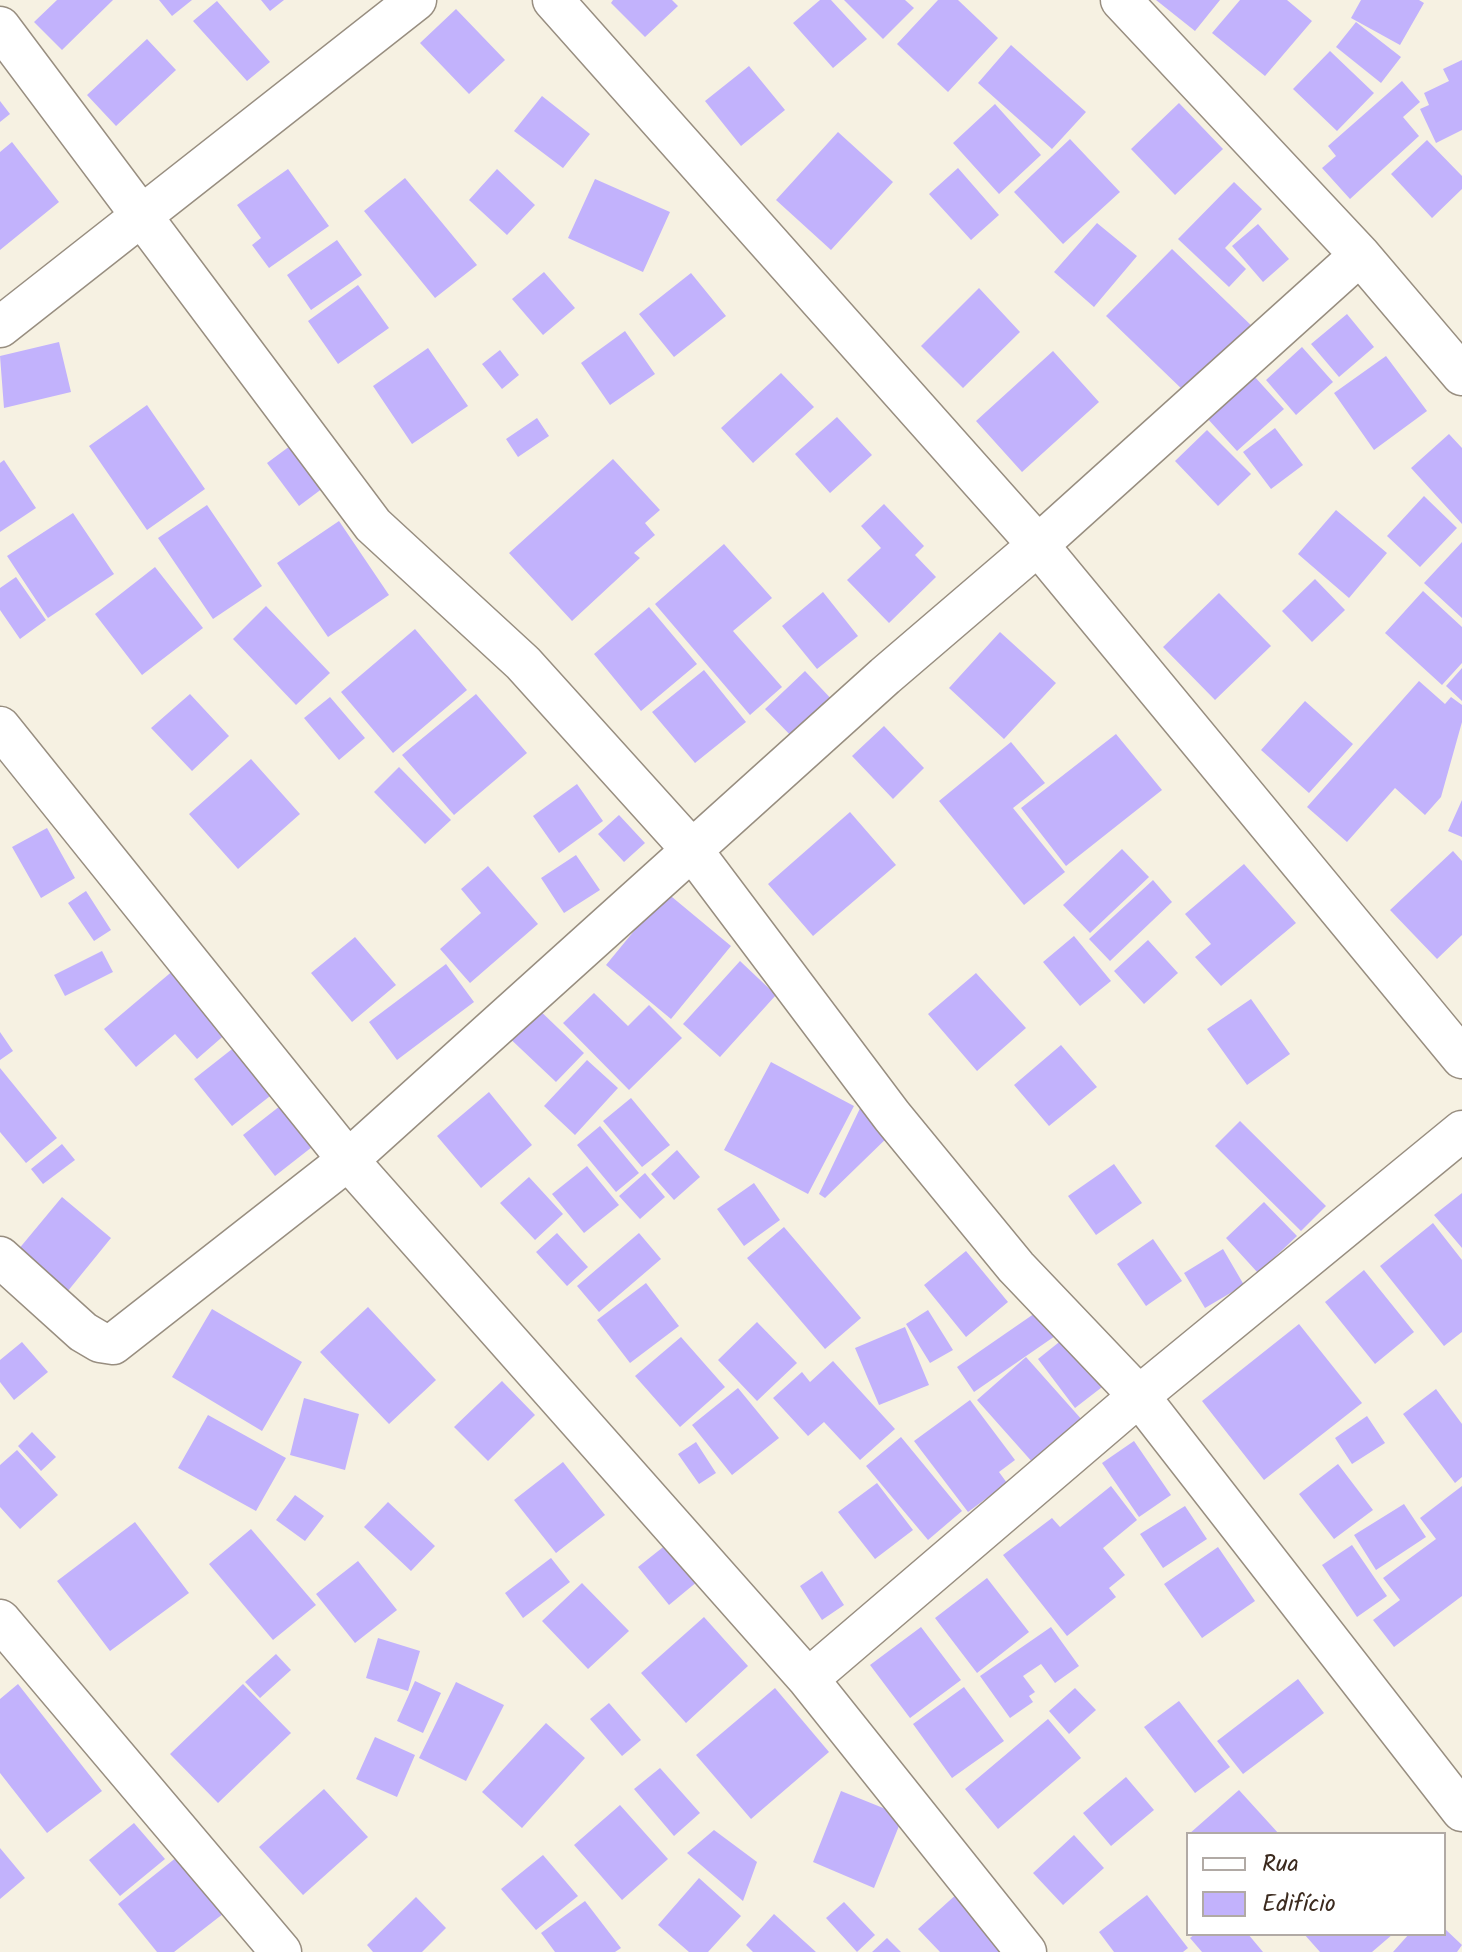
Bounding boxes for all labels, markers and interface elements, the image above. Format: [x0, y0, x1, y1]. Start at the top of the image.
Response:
legend [1186, 1832, 1446, 1936]
text: Rua [1262, 1845, 1299, 1884]
text: Edifício [1262, 1885, 1336, 1924]

